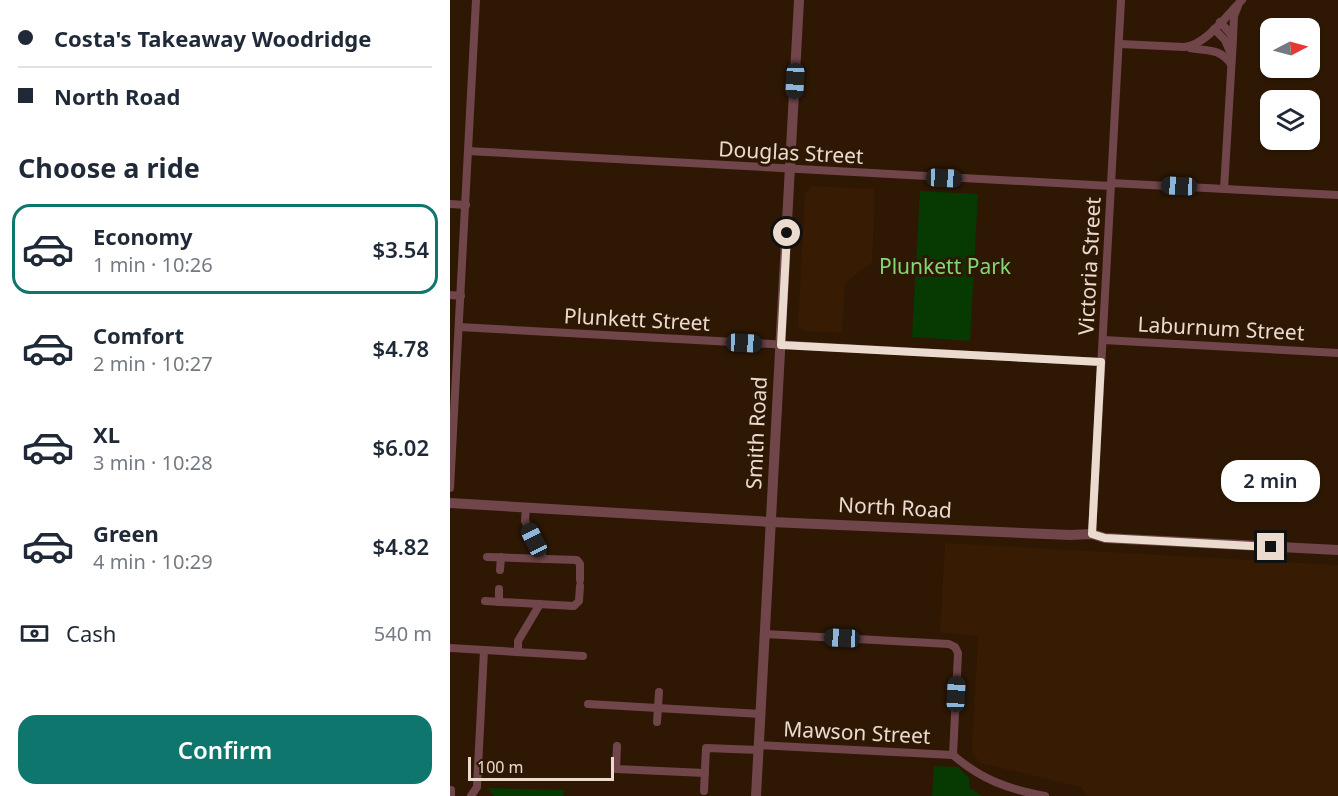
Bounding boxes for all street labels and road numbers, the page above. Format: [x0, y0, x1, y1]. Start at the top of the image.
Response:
street label: Douglas Street [718, 134, 865, 170]
street label: Victoria Street [1071, 196, 1107, 336]
street label: Plunkett Street [563, 301, 711, 337]
street label: Laburnum Street [1137, 310, 1306, 346]
street label: Smith Road [739, 376, 773, 490]
street label: North Road [837, 490, 953, 524]
street label: Mawson Street [783, 714, 932, 750]

